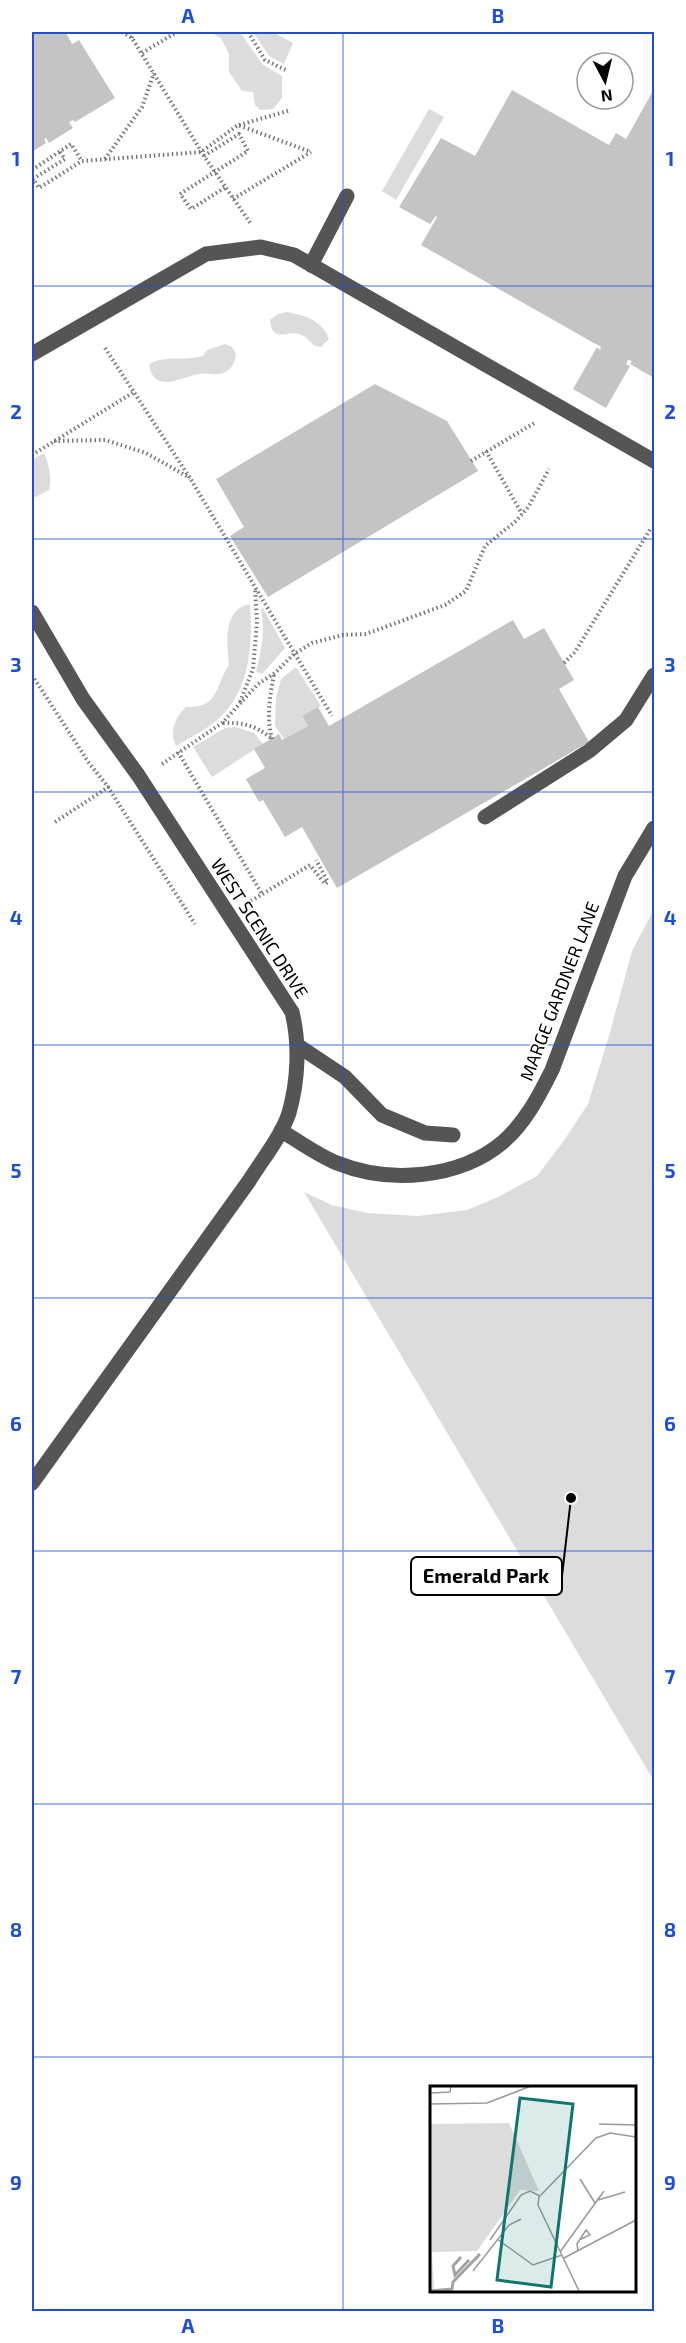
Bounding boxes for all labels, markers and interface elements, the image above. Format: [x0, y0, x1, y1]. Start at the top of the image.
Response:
text: A [181, 3, 195, 27]
text: B [492, 3, 504, 27]
north arrow [575, 51, 635, 111]
text: N [600, 86, 614, 107]
text: 1 [12, 146, 20, 170]
text: 1 [666, 146, 674, 170]
text: 2 [10, 399, 22, 423]
text: 2 [664, 399, 676, 423]
text: 3 [10, 652, 22, 676]
text: 3 [664, 652, 676, 676]
street label: WEST SCENIC DRIVE [207, 854, 313, 1002]
street label: MARGE GARDNER LANE [515, 898, 603, 1084]
text: 4 [10, 905, 23, 929]
text: 4 [664, 905, 677, 929]
text: 5 [10, 1158, 22, 1182]
text: 5 [664, 1158, 676, 1182]
text: 6 [10, 1411, 22, 1435]
text: 6 [664, 1411, 676, 1435]
callout: Emerald Park [411, 1557, 562, 1595]
text: Emerald Park [423, 1563, 550, 1587]
text: 7 [11, 1664, 22, 1688]
text: 7 [665, 1664, 676, 1688]
text: 8 [10, 1917, 22, 1941]
text: 8 [664, 1917, 676, 1941]
inset map [430, 2086, 635, 2292]
text: 9 [10, 2170, 22, 2194]
text: 9 [664, 2170, 676, 2194]
text: A [181, 2313, 195, 2337]
text: B [492, 2313, 504, 2337]

